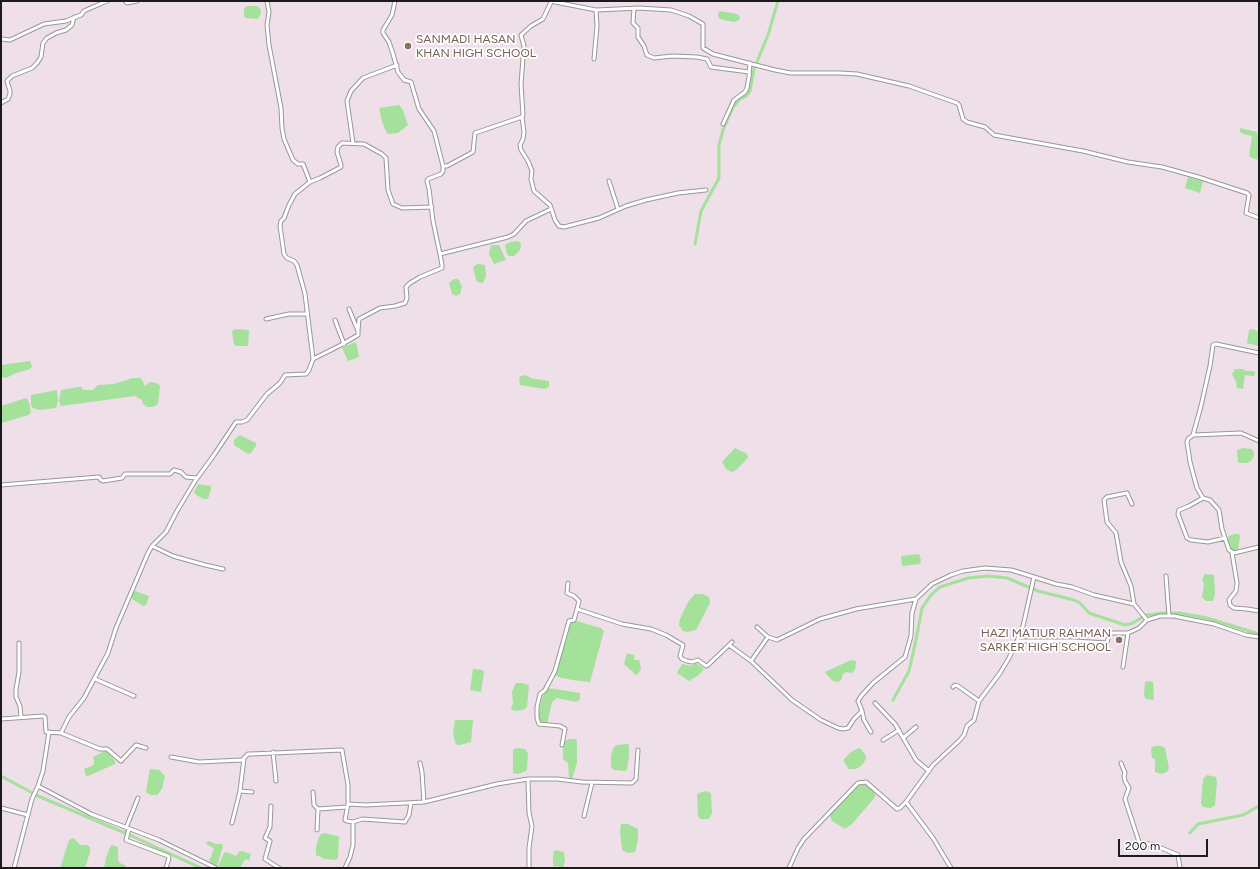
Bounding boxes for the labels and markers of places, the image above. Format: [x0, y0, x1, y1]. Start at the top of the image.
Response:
place label: SANMADI HASAN KHAN HIGH SCHOOL [416, 32, 536, 60]
marker: SANMADI HASAN KHAN HIGH SCHOOL [403, 41, 413, 51]
place label: HAZI MATIUR RAHMAN SARKER HIGH SCHOOL [980, 626, 1111, 654]
marker: HAZI MATIUR RAHMAN SARKER HIGH SCHOOL [1114, 635, 1124, 645]

